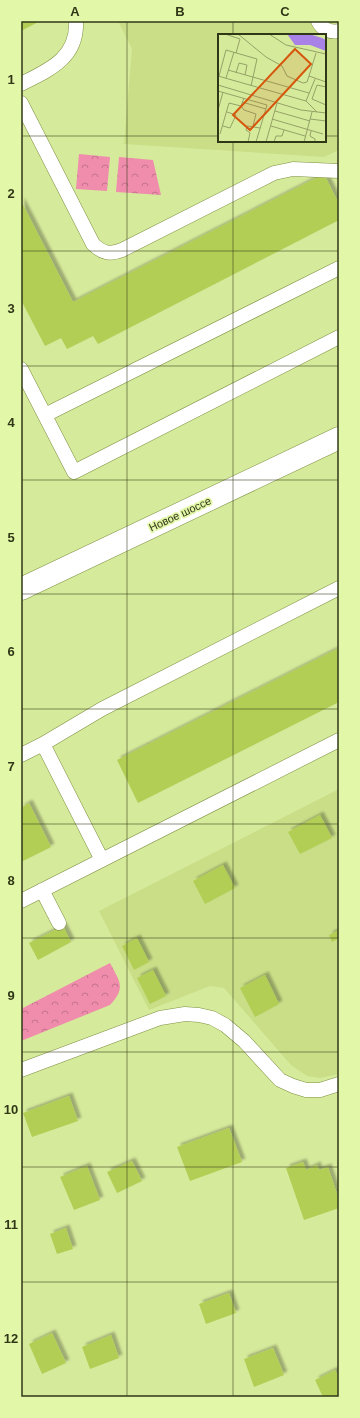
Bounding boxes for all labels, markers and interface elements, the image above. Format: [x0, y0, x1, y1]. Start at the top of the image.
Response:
text: A [70, 4, 80, 19]
text: B [175, 4, 185, 19]
text: C [280, 4, 290, 19]
inset map [218, 34, 326, 142]
text: 1 [7, 72, 15, 87]
text: 2 [7, 186, 15, 201]
text: 3 [7, 301, 15, 316]
text: 4 [7, 415, 15, 430]
street label: Новое шоссе [147, 494, 213, 534]
text: 5 [7, 530, 15, 545]
text: 6 [7, 644, 15, 659]
text: 7 [7, 759, 15, 774]
text: 8 [7, 873, 15, 888]
text: 9 [7, 988, 15, 1003]
text: 10 [4, 1102, 18, 1117]
text: 11 [4, 1217, 18, 1232]
text: 12 [4, 1331, 18, 1346]

